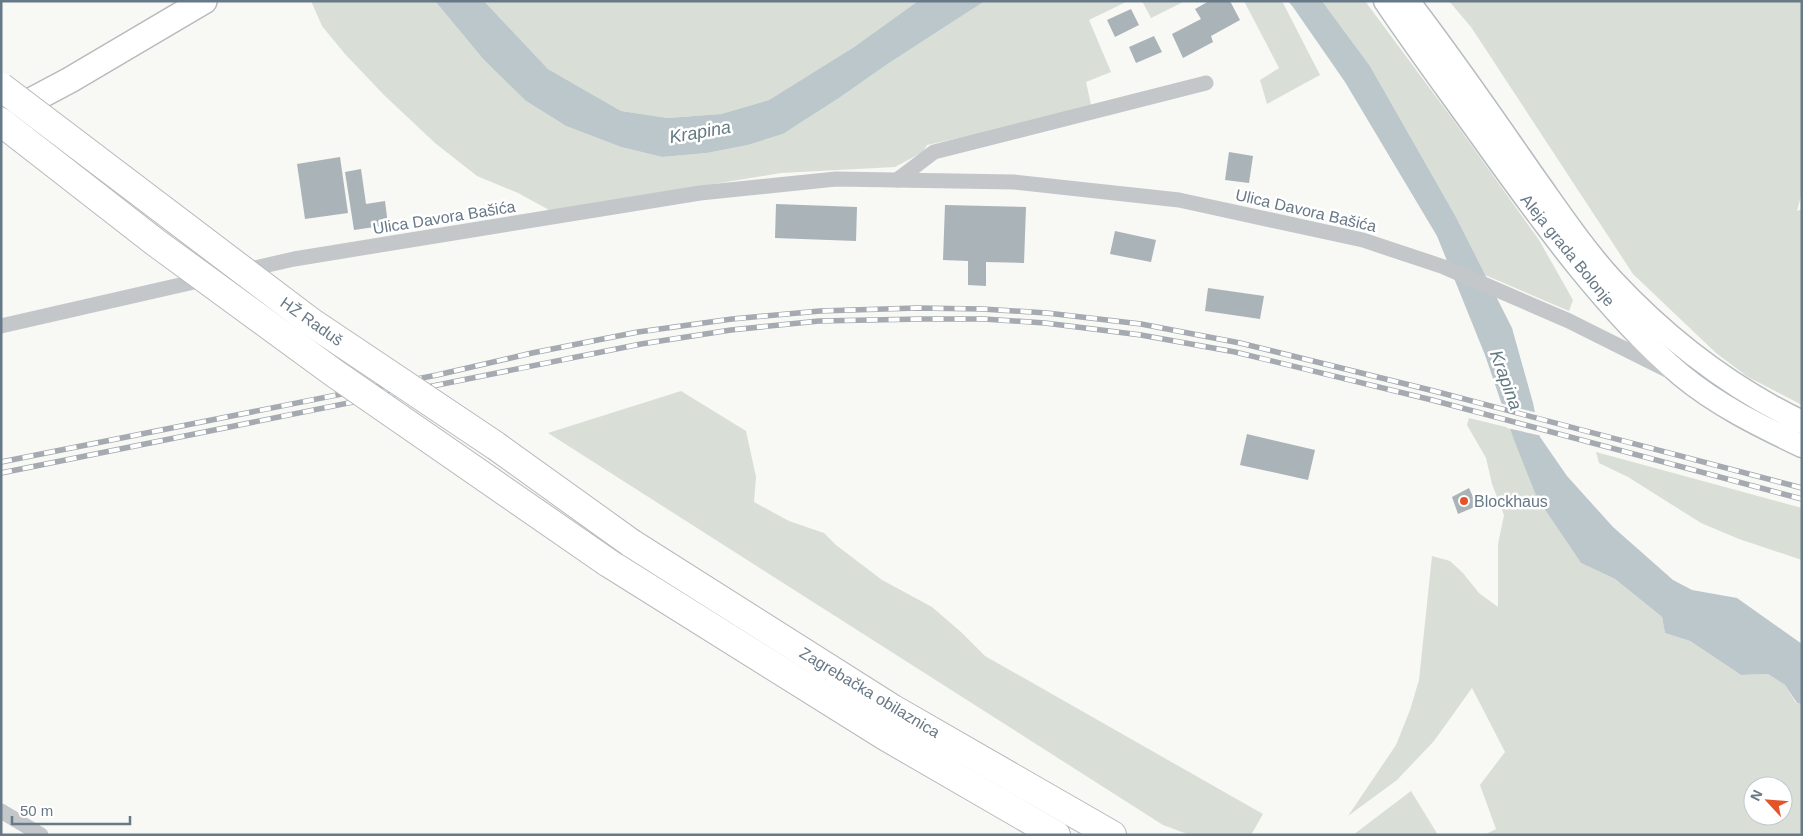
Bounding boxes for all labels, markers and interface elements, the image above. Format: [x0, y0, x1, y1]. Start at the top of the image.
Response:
water label: Krapina [668, 117, 732, 147]
street label: Ulica Davora Bašića [1234, 186, 1378, 235]
street label: Aleja grada Bolonje [1517, 191, 1618, 310]
street label: Ulica Davora Bašića [372, 198, 517, 237]
street label: HŽ Raduš [277, 293, 347, 349]
water label: Krapina [1486, 347, 1526, 413]
place label: Blockhaus [1474, 493, 1548, 510]
marker: Blockhaus [1458, 495, 1470, 507]
street label: Zagrebačka obilaznica [797, 644, 943, 741]
north arrow [1743, 776, 1793, 826]
text: N [1747, 787, 1766, 803]
scale bar [12, 794, 130, 826]
text: 50 m [20, 802, 53, 819]

